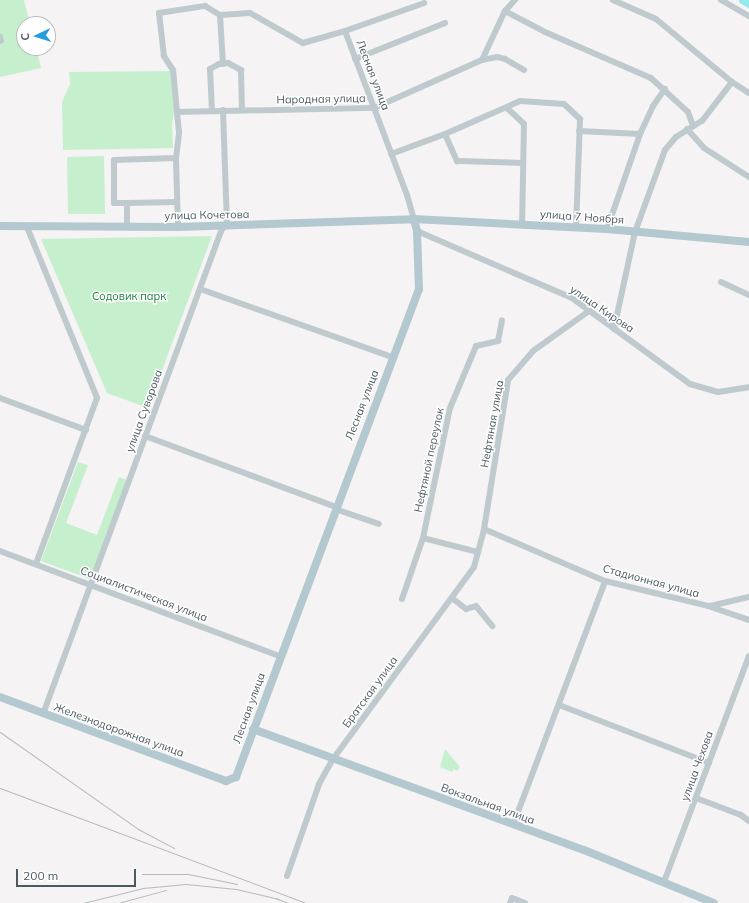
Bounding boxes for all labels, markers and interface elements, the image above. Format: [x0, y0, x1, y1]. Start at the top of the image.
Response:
north arrow [16, 16, 56, 56]
text: С [18, 33, 32, 41]
street label: Лесная улица [354, 38, 392, 112]
street label: Народная улица [276, 92, 366, 106]
street label: улица 7 Ноября [539, 207, 625, 227]
street label: улица Кочетова [164, 208, 250, 222]
street label: улица Кирова [567, 283, 637, 335]
park label: Содовик парк [92, 289, 166, 303]
street label: улица Суворова [123, 368, 165, 454]
street label: Лесная улица [343, 368, 381, 442]
street label: Нефтяная улица [478, 379, 506, 469]
street label: Нефтяной переулок [411, 406, 447, 514]
street label: Стадионная улица [601, 562, 701, 600]
street label: Социалистическая улица [78, 564, 210, 624]
street label: Братская улица [340, 654, 400, 730]
street label: Лесная улица [230, 671, 268, 745]
street label: Железнодорожная улица [52, 700, 186, 760]
street label: улица Чехова [678, 729, 716, 803]
street label: Вокзальная улица [439, 781, 537, 827]
scale bar [18, 861, 138, 887]
text: 200 m [23, 868, 58, 883]

